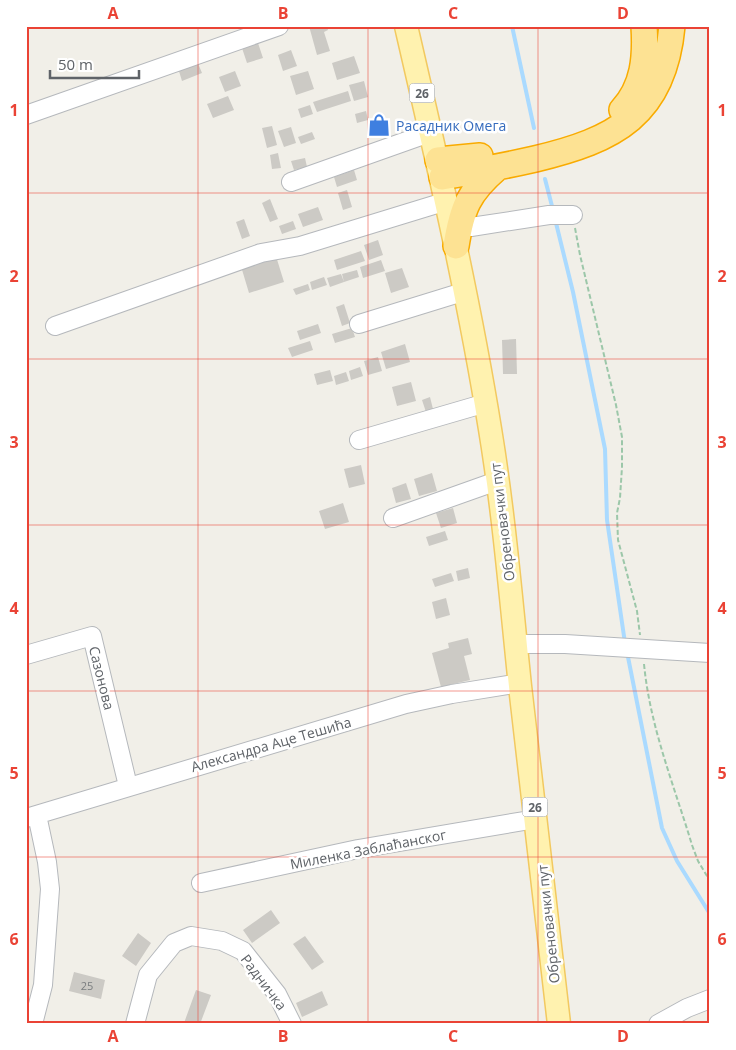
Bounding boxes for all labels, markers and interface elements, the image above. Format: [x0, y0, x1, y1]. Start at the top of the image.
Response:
text: A [107, 2, 119, 24]
text: B [278, 2, 288, 24]
text: C [448, 2, 458, 24]
text: D [617, 2, 629, 24]
scale bar [50, 48, 139, 80]
text: 50 m [58, 54, 93, 74]
road number: 26 [410, 84, 434, 102]
text: 1 [9, 99, 19, 121]
text: 1 [717, 99, 727, 121]
shop icon: Расадник Омега [366, 112, 392, 138]
place label: Расадник Омега [396, 116, 506, 135]
text: 2 [9, 265, 19, 287]
text: 2 [717, 265, 727, 287]
text: 3 [9, 431, 19, 453]
text: 3 [717, 431, 727, 453]
street label: Обреновачки пут [485, 461, 519, 582]
text: 4 [9, 597, 19, 619]
text: 4 [717, 597, 727, 619]
street label: Сазонова [85, 644, 119, 712]
street label: Александра Аце Тешића [189, 712, 353, 776]
text: 5 [9, 762, 19, 784]
text: 5 [717, 762, 727, 784]
road number: 26 [522, 798, 548, 816]
street label: Миленка Заблаћанског [288, 825, 448, 873]
street label: Обреновачки пут [532, 863, 564, 984]
text: 6 [9, 928, 19, 950]
text: 6 [717, 928, 727, 950]
street label: Радничка [237, 950, 291, 1014]
house number: 25 [81, 978, 93, 993]
text: A [107, 1025, 119, 1047]
text: B [278, 1025, 288, 1047]
text: C [448, 1025, 458, 1047]
text: D [617, 1025, 629, 1047]

